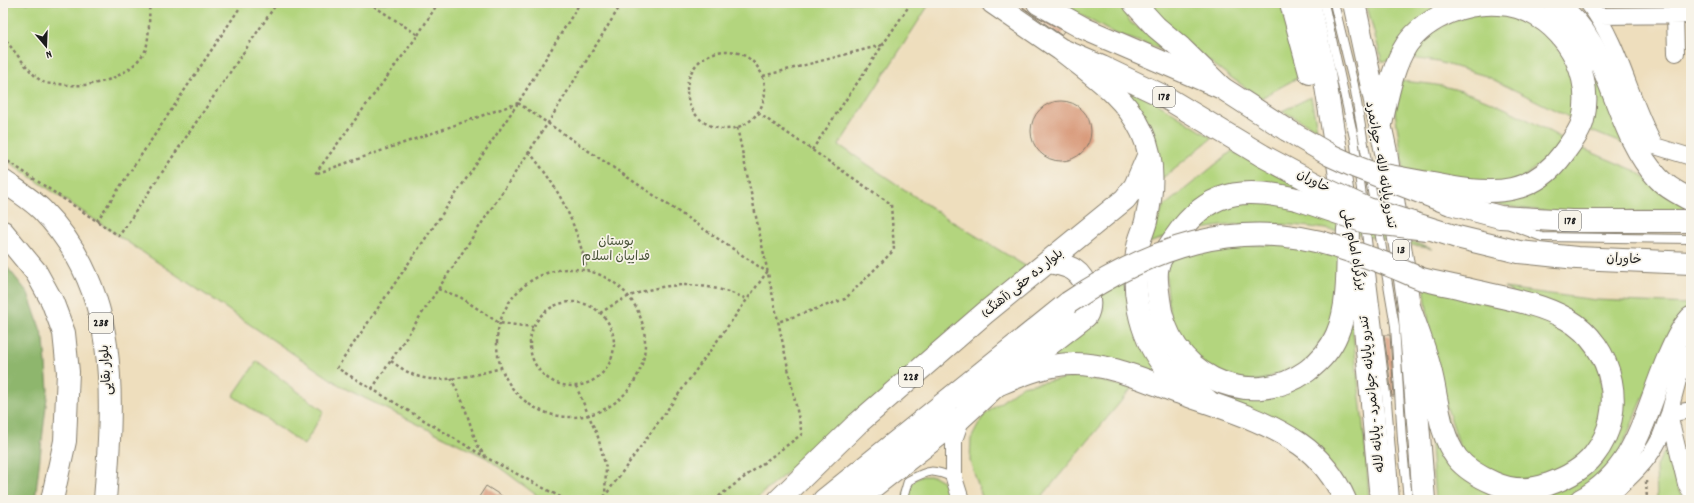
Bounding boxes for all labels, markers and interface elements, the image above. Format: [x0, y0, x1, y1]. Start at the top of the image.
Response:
north arrow [26, 26, 66, 66]
text: N [43, 45, 54, 62]
road number: 178 [1153, 87, 1175, 107]
street label: تندرو پایانه لاله - جوانمرد [1359, 100, 1401, 230]
street label: خاوران [1293, 165, 1333, 199]
street label: بزرگراه امام علی [1336, 207, 1370, 293]
road number: 178 [1559, 211, 1581, 231]
park label: بوستان فداییان اسلام [582, 233, 650, 267]
road number: 13 [1393, 240, 1409, 260]
street label: بلوار ده حقی (آهنگ) [978, 245, 1068, 323]
street label: خاوران [1606, 250, 1642, 270]
road number: 238 [89, 313, 113, 333]
street label: تندرو پایانه جوانمرد - پایانه لاله [1355, 315, 1391, 473]
street label: بلوار بقایی [96, 344, 118, 396]
road number: 228 [899, 367, 923, 387]

